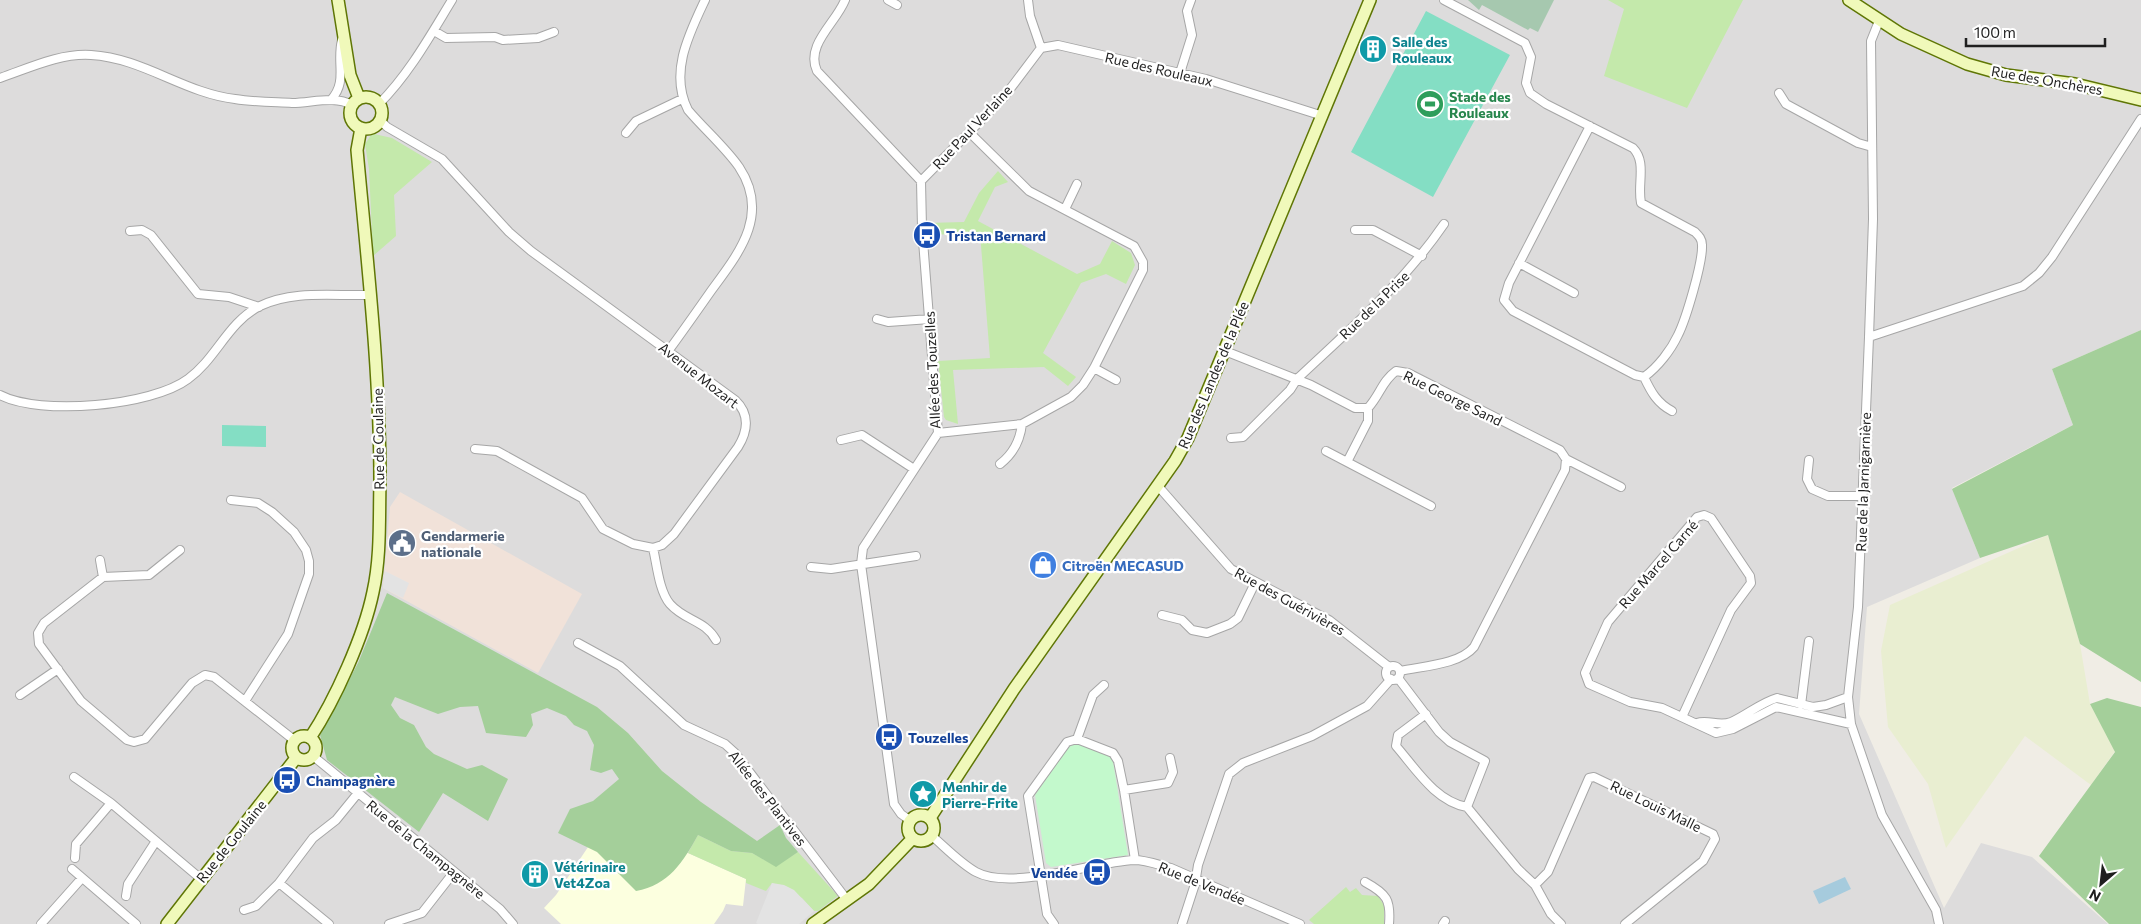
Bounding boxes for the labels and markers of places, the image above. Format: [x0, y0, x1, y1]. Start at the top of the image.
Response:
place label: Salle des Rouleaux [1392, 33, 1452, 66]
building icon: Salle des Rouleaux [1358, 34, 1388, 64]
place label: Stade des Rouleaux [1449, 88, 1511, 121]
sports icon: Stade des Rouleaux [1415, 89, 1445, 119]
bus stop icon: Tristan Bernard [912, 220, 942, 250]
place label: Tristan Bernard [946, 227, 1046, 244]
place label: Gendarmerie nationale [421, 527, 505, 560]
public building icon: Gendarmerie nationale [387, 528, 417, 558]
shop icon: Citroën MECASUD [1028, 550, 1058, 580]
place label: Citroën MECASUD [1062, 557, 1184, 574]
bus stop icon: Touzelles [874, 722, 904, 752]
place label: Touzelles [908, 729, 969, 746]
bus stop icon: Champagnère [272, 765, 302, 795]
place label: Champagnère [306, 772, 395, 789]
place label: Menhir de Pierre-Frite [942, 778, 1018, 811]
place icon: Menhir de Pierre-Frite [908, 779, 938, 809]
bus stop icon: Vendée [1082, 857, 1112, 887]
place label: Vétérinaire Vet4Zoa [554, 858, 626, 891]
building icon: Vétérinaire Vet4Zoa [520, 859, 550, 889]
place label: Vendée [1031, 864, 1078, 881]

